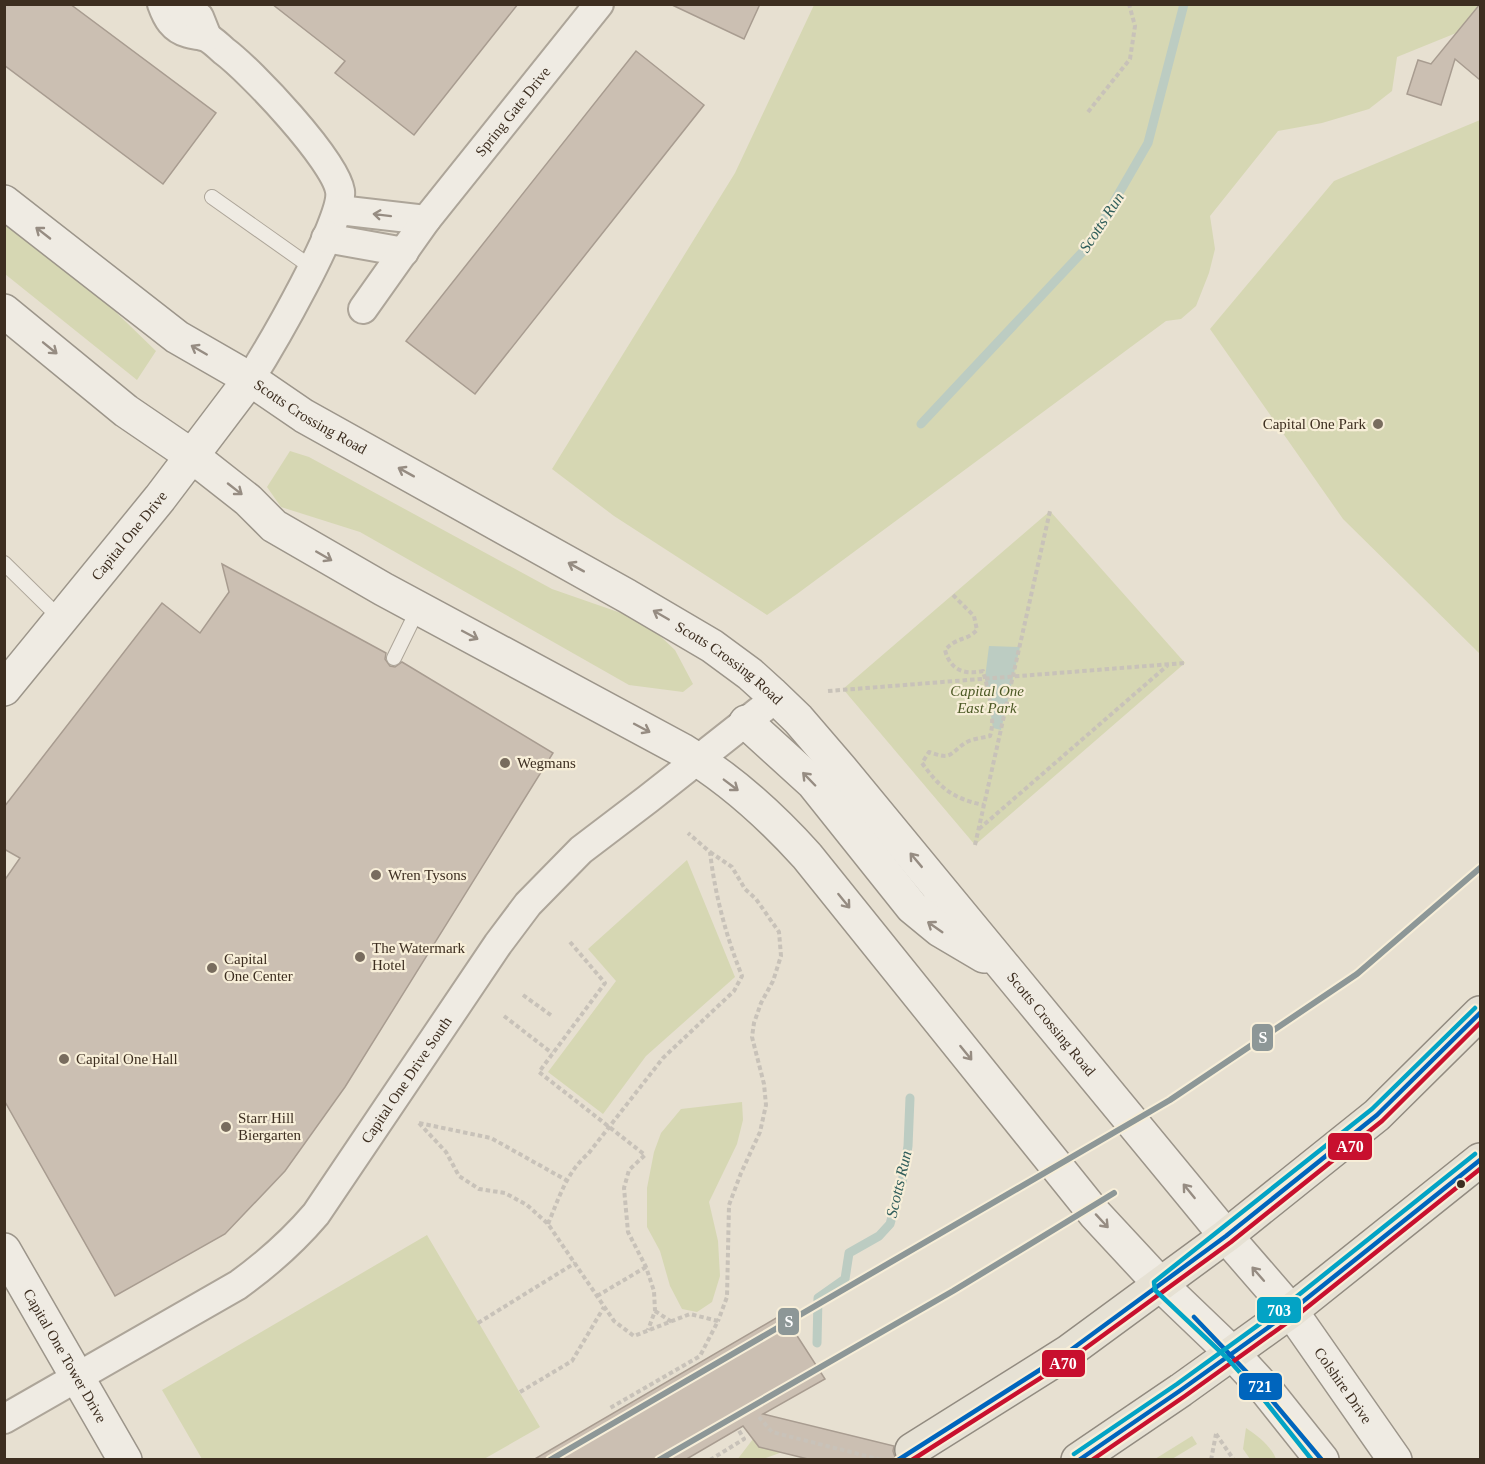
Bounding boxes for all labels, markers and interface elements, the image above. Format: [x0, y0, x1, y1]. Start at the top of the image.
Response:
street label: Spring Gate Drive [472, 63, 554, 159]
water label: Scotts Run [1076, 189, 1127, 255]
one-way arrow [373, 209, 393, 220]
one-way arrow [36, 226, 52, 239]
one-way arrow [42, 342, 58, 355]
one-way arrow [191, 344, 208, 356]
street label: Scotts Crossing Road [251, 376, 370, 458]
place label: Capital One Park [1263, 416, 1366, 432]
marker: Capital One Park [1371, 417, 1385, 431]
one-way arrow [397, 466, 415, 477]
one-way arrow [226, 483, 242, 496]
street label: Capital One Drive [88, 488, 170, 583]
one-way arrow [316, 550, 333, 562]
one-way arrow [568, 561, 585, 573]
one-way arrow [653, 609, 670, 621]
street label: Scotts Crossing Road [672, 618, 786, 708]
one-way arrow [461, 630, 479, 641]
park label: Capital One East Park [950, 683, 1024, 716]
one-way arrow [633, 722, 650, 734]
place label: Wegmans [517, 755, 576, 771]
marker: Wegmans [498, 756, 512, 770]
one-way arrow [802, 772, 816, 787]
one-way arrow [723, 779, 739, 791]
one-way arrow [909, 853, 922, 869]
place label: Wren Tysons [388, 867, 467, 883]
marker: Wren Tysons [369, 868, 383, 882]
one-way arrow [837, 893, 850, 909]
one-way arrow [928, 920, 944, 933]
place label: The Watermark Hotel [372, 940, 466, 973]
marker: The Watermark Hotel [353, 950, 367, 964]
place label: Capital One Center [224, 951, 293, 984]
marker: Capital One Center [205, 961, 219, 975]
street label: Scotts Crossing Road [1004, 969, 1099, 1079]
street label: Capital One Drive South [358, 1013, 455, 1146]
line badge: S [1251, 1023, 1274, 1052]
text: S [1259, 1029, 1268, 1046]
one-way arrow [959, 1045, 972, 1061]
place label: Capital One Hall [76, 1051, 178, 1067]
marker: Capital One Hall [57, 1052, 71, 1066]
place label: Starr Hill Biergarten [238, 1110, 302, 1143]
marker: Starr Hill Biergarten [219, 1120, 233, 1134]
line badge: A70 [1327, 1132, 1373, 1161]
text: A70 [1336, 1138, 1364, 1155]
water label: Scotts Run [883, 1149, 914, 1219]
unlabelled marker [1455, 1178, 1467, 1190]
one-way arrow [1183, 1183, 1196, 1199]
one-way arrow [1094, 1213, 1108, 1228]
one-way arrow [1252, 1266, 1265, 1282]
street label: Capital One Tower Drive [20, 1286, 110, 1426]
line badge: 703 [1256, 1296, 1302, 1324]
text: 703 [1267, 1302, 1291, 1319]
line badge: S [777, 1307, 800, 1336]
text: S [785, 1313, 794, 1330]
street label: Colshire Drive [1311, 1345, 1375, 1427]
line badge: A70 [1041, 1349, 1086, 1378]
text: A70 [1049, 1355, 1077, 1372]
line badge: 721 [1238, 1372, 1283, 1401]
text: 721 [1248, 1378, 1272, 1395]

